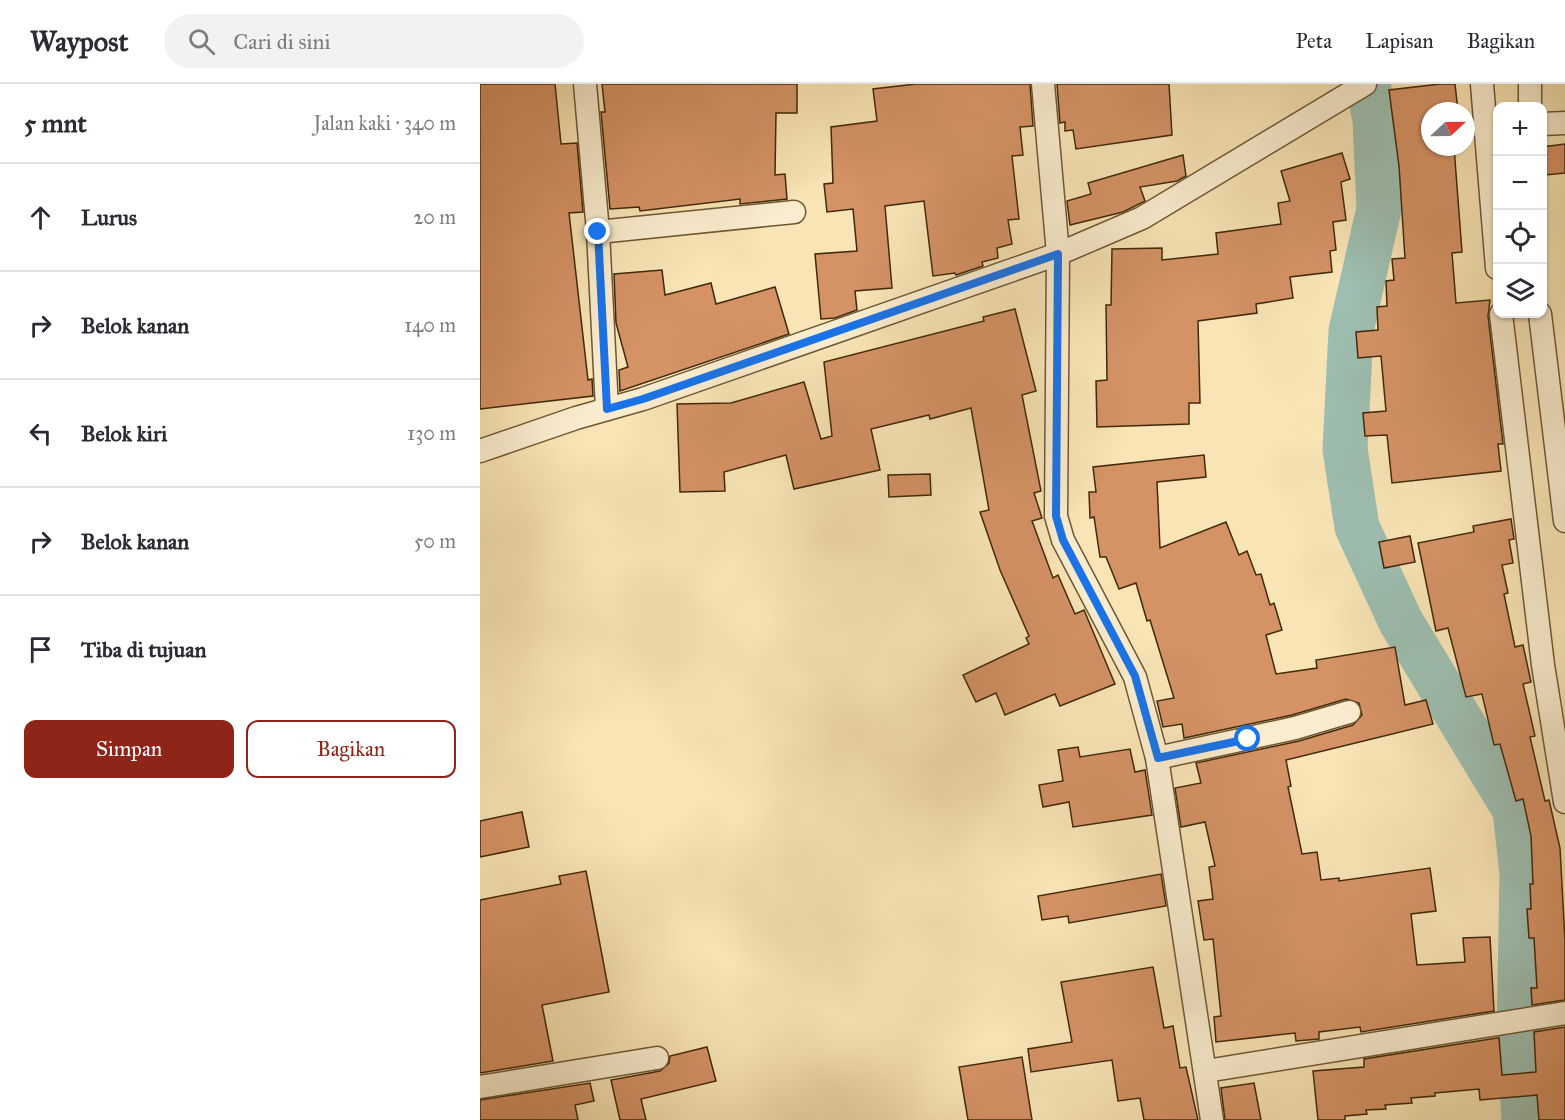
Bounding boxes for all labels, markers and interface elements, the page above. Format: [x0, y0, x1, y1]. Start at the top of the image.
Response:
search box [164, 14, 584, 68]
text: Waypost [30, 24, 128, 59]
icon: search [185, 25, 218, 58]
text: Cari di sini [233, 28, 331, 55]
text: Peta [1296, 28, 1332, 54]
text: Lapisan [1365, 28, 1434, 54]
text: Bagikan [1467, 28, 1535, 54]
north arrow [1421, 102, 1475, 156]
map controls [1493, 102, 1547, 318]
button: + [1493, 102, 1547, 156]
text: 5 mnt [24, 107, 87, 139]
text: Jalan kaki · 340 m [314, 111, 456, 135]
button: − [1493, 156, 1547, 210]
icon: ahead [24, 201, 57, 234]
text: Lurus [81, 204, 137, 231]
text: 20 m [413, 205, 456, 229]
button: locate [1493, 210, 1547, 264]
route end [584, 218, 610, 244]
button: layers [1493, 264, 1547, 318]
icon: right [24, 309, 57, 342]
text: Belok kanan [81, 312, 189, 339]
text: 140 m [404, 313, 456, 337]
icon: left [24, 417, 57, 450]
text: Belok kiri [81, 420, 167, 447]
text: 130 m [407, 421, 456, 445]
icon: right [24, 525, 57, 558]
text: Belok kanan [81, 528, 189, 555]
text: 50 m [414, 529, 456, 553]
icon: arrive [24, 633, 57, 666]
text: Tiba di tujuan [81, 636, 206, 663]
button: Simpan [24, 720, 234, 778]
button: Bagikan [246, 720, 456, 778]
route start [1234, 725, 1260, 751]

